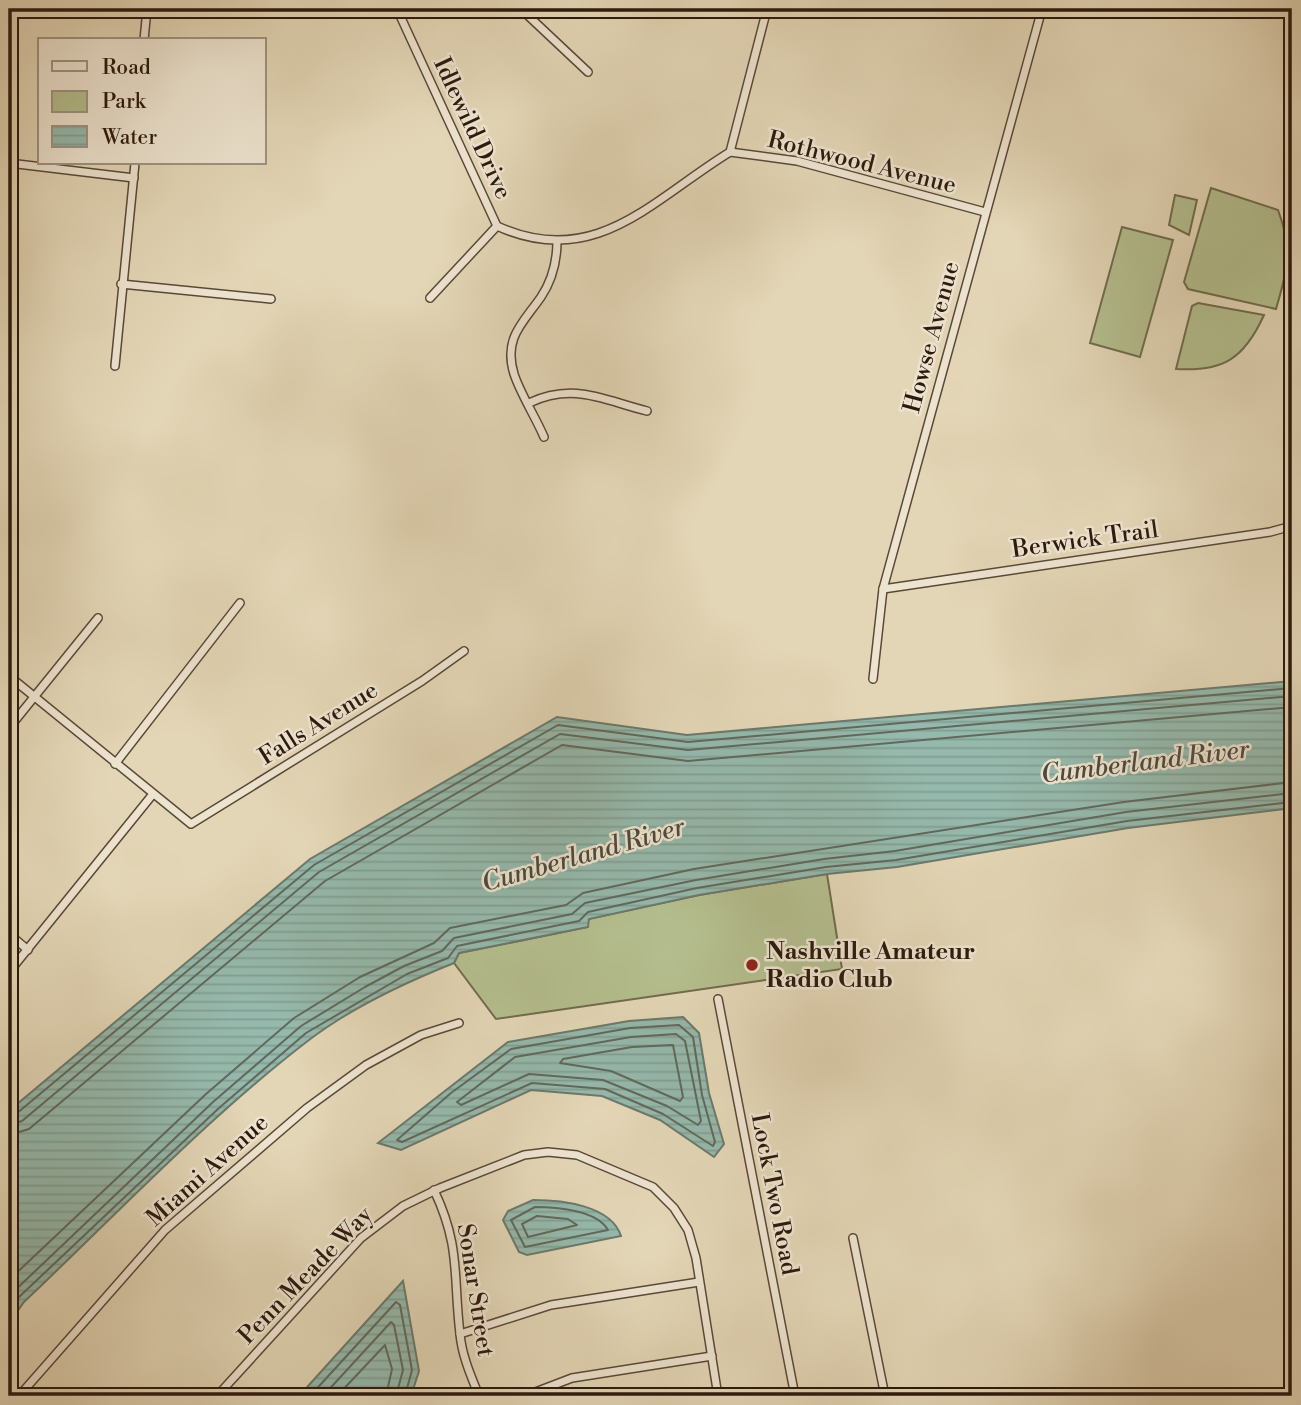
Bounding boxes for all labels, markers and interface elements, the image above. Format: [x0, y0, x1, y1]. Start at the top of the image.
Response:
legend [38, 38, 266, 164]
street label: Idlewild Drive [426, 53, 518, 204]
text: Road [102, 55, 151, 81]
text: Park [102, 89, 147, 115]
text: Water [101, 125, 157, 151]
street label: Rothwood Avenue [764, 125, 959, 201]
street label: Howse Avenue [897, 258, 967, 416]
street label: Berwick Trail [1009, 515, 1160, 565]
street label: Falls Avenue [253, 675, 384, 772]
water label: Cumberland River [1039, 733, 1252, 791]
water label: Cumberland River [478, 810, 689, 899]
place label: Nashville Amateur Radio Club [766, 937, 975, 995]
marker: Nashville Amateur Radio Club [744, 957, 760, 973]
street label: Miami Avenue [140, 1108, 275, 1234]
street label: Lock Two Road [744, 1111, 804, 1278]
street label: Penn Meade Way [232, 1200, 379, 1351]
street label: Sonar Street [450, 1222, 500, 1359]

